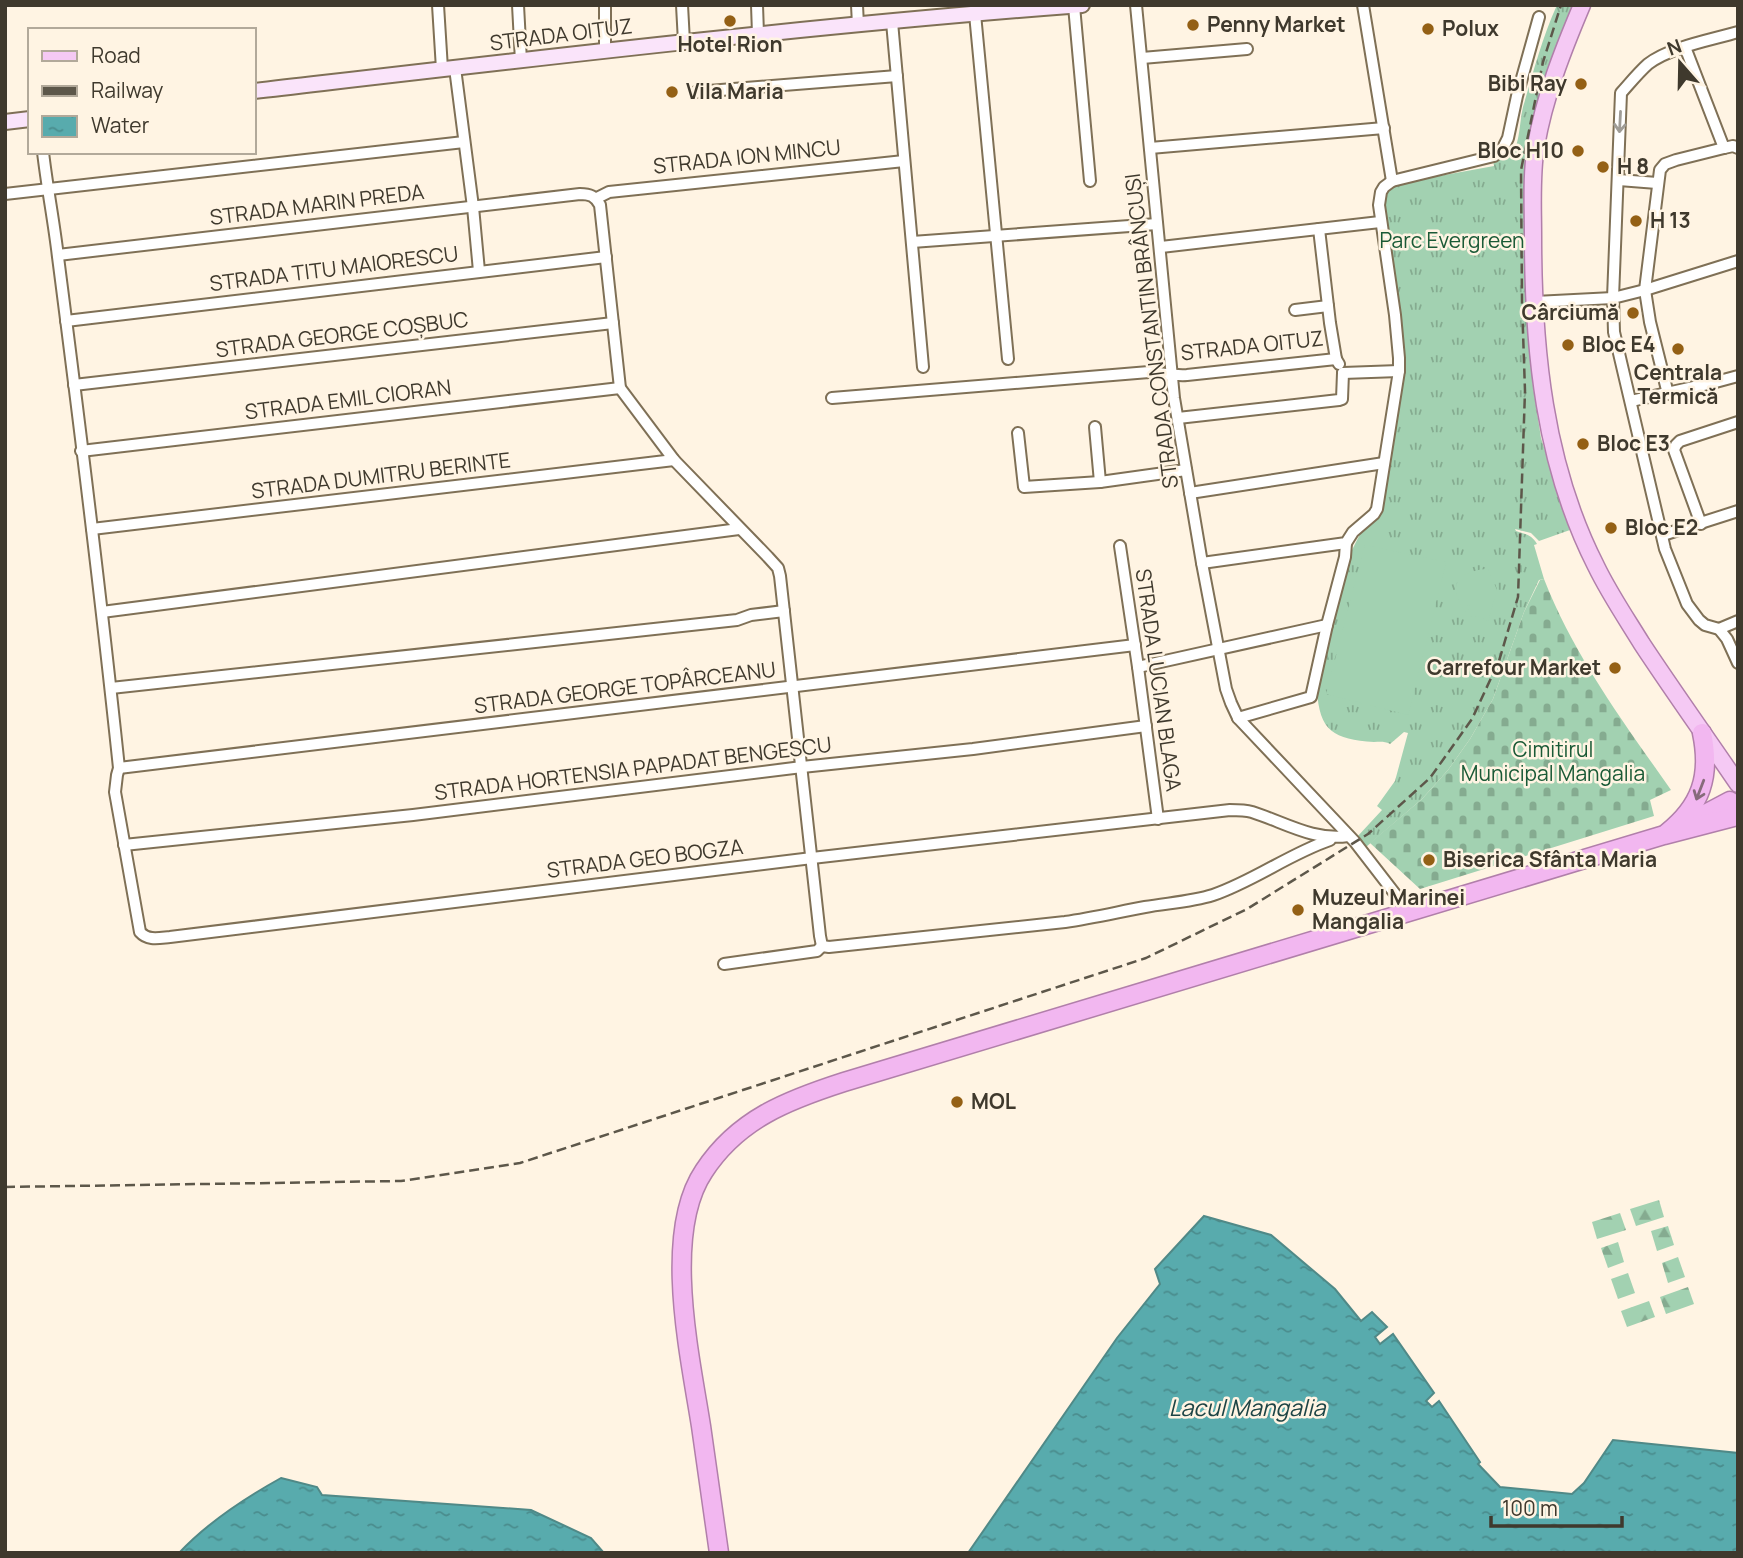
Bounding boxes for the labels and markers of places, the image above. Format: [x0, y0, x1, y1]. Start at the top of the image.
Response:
place label: Penny Market [1207, 10, 1346, 38]
marker: Hotel Rion [722, 13, 738, 29]
place label: Polux [1442, 14, 1499, 42]
marker: Penny Market [1185, 17, 1201, 33]
marker: Polux [1420, 21, 1436, 37]
place label: Hotel Rion [677, 30, 783, 58]
place label: Bibi Ray [1488, 69, 1567, 97]
marker: Bibi Ray [1573, 76, 1589, 92]
place label: Vila Maria [686, 77, 784, 105]
marker: Vila Maria [664, 84, 680, 100]
place label: Bloc H10 [1477, 136, 1564, 164]
marker: Bloc H10 [1570, 143, 1586, 159]
place label: H 8 [1617, 152, 1649, 180]
marker: H 8 [1595, 159, 1611, 175]
place label: H 13 [1650, 206, 1691, 234]
marker: H 13 [1628, 213, 1644, 229]
place label: Cârciumă [1521, 298, 1619, 326]
marker: Cârciumă [1625, 305, 1641, 321]
place label: Bloc E4 [1582, 330, 1655, 358]
marker: Bloc E4 [1560, 337, 1576, 353]
marker: Centrala Termică [1670, 341, 1686, 357]
place label: Centrala Termică [1634, 358, 1722, 410]
place label: Bloc E3 [1597, 429, 1670, 457]
marker: Bloc E3 [1575, 436, 1591, 452]
place label: Bloc E2 [1625, 513, 1698, 541]
marker: Bloc E2 [1603, 520, 1619, 536]
place label: Carrefour Market [1427, 653, 1601, 681]
marker: Carrefour Market [1607, 660, 1623, 676]
place label: Biserica Sfânta Maria [1443, 845, 1657, 873]
marker: Biserica Sfânta Maria [1421, 852, 1437, 868]
place label: Muzeul Marinei Mangalia [1312, 883, 1465, 935]
marker: Muzeul Marinei Mangalia [1290, 902, 1306, 918]
place label: MOL [971, 1087, 1016, 1115]
marker: MOL [949, 1094, 965, 1110]

